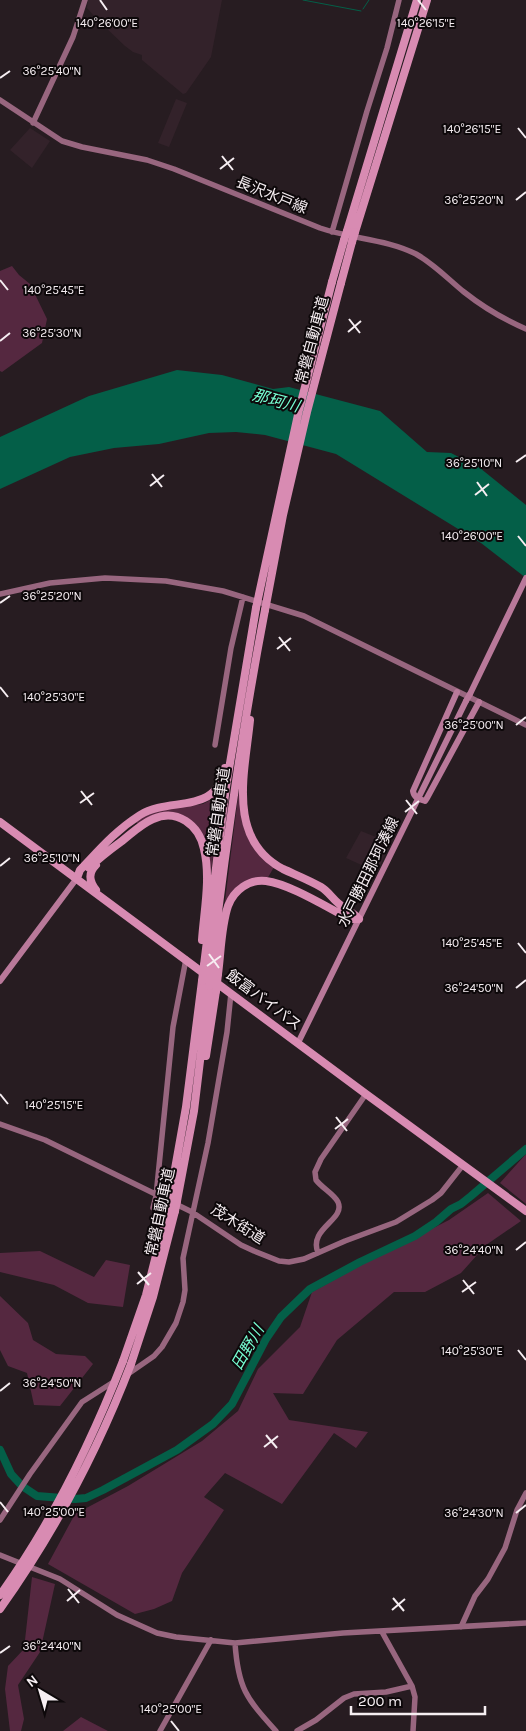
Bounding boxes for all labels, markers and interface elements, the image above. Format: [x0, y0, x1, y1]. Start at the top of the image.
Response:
text: 140°26'00"E [76, 16, 138, 30]
text: 140°26'15"E [397, 16, 455, 30]
text: 36°25'40"N [22, 64, 82, 78]
text: 140°26'15"E [443, 122, 501, 136]
street label: 長沢水戸線 [234, 173, 310, 217]
text: 36°25'20"N [444, 193, 504, 207]
text: 140°25'45"E [23, 283, 85, 297]
street label: 常磐自動車道 [292, 294, 332, 386]
text: 36°25'30"N [22, 326, 82, 340]
water label: 那珂川 [250, 385, 303, 416]
text: 36°25'10"N [446, 456, 502, 470]
text: 140°26'00"E [441, 529, 503, 543]
text: 36°25'20"N [22, 589, 82, 603]
text: 140°25'30"E [23, 690, 85, 704]
text: 36°25'00"N [444, 718, 504, 732]
street label: 常磐自動車道 [203, 766, 233, 858]
street label: 水戸勝田那珂湊線 [334, 814, 402, 930]
text: 36°25'10"N [24, 851, 80, 865]
text: 140°25'45"E [441, 936, 503, 950]
street label: 飯富バイパス [223, 966, 305, 1034]
text: 36°24'50"N [444, 981, 504, 995]
text: 140°25'15"E [25, 1098, 83, 1112]
street label: 常磐自動車道 [142, 1166, 178, 1258]
street label: 茂木街道 [208, 1200, 268, 1248]
text: 36°24'40"N [444, 1243, 504, 1257]
water label: 田野川 [227, 1320, 269, 1373]
text: 140°25'30"E [441, 1344, 503, 1358]
text: 36°24'50"N [22, 1376, 82, 1390]
text: 140°25'00"E [23, 1505, 85, 1519]
text: 36°24'30"N [444, 1506, 504, 1520]
text: 36°24'40"N [22, 1639, 82, 1653]
north arrow [15, 1666, 65, 1716]
text: N [23, 1671, 41, 1691]
scale bar [351, 1684, 485, 1716]
text: 200 m [358, 1692, 402, 1710]
text: 140°25'00"E [140, 1702, 202, 1716]

